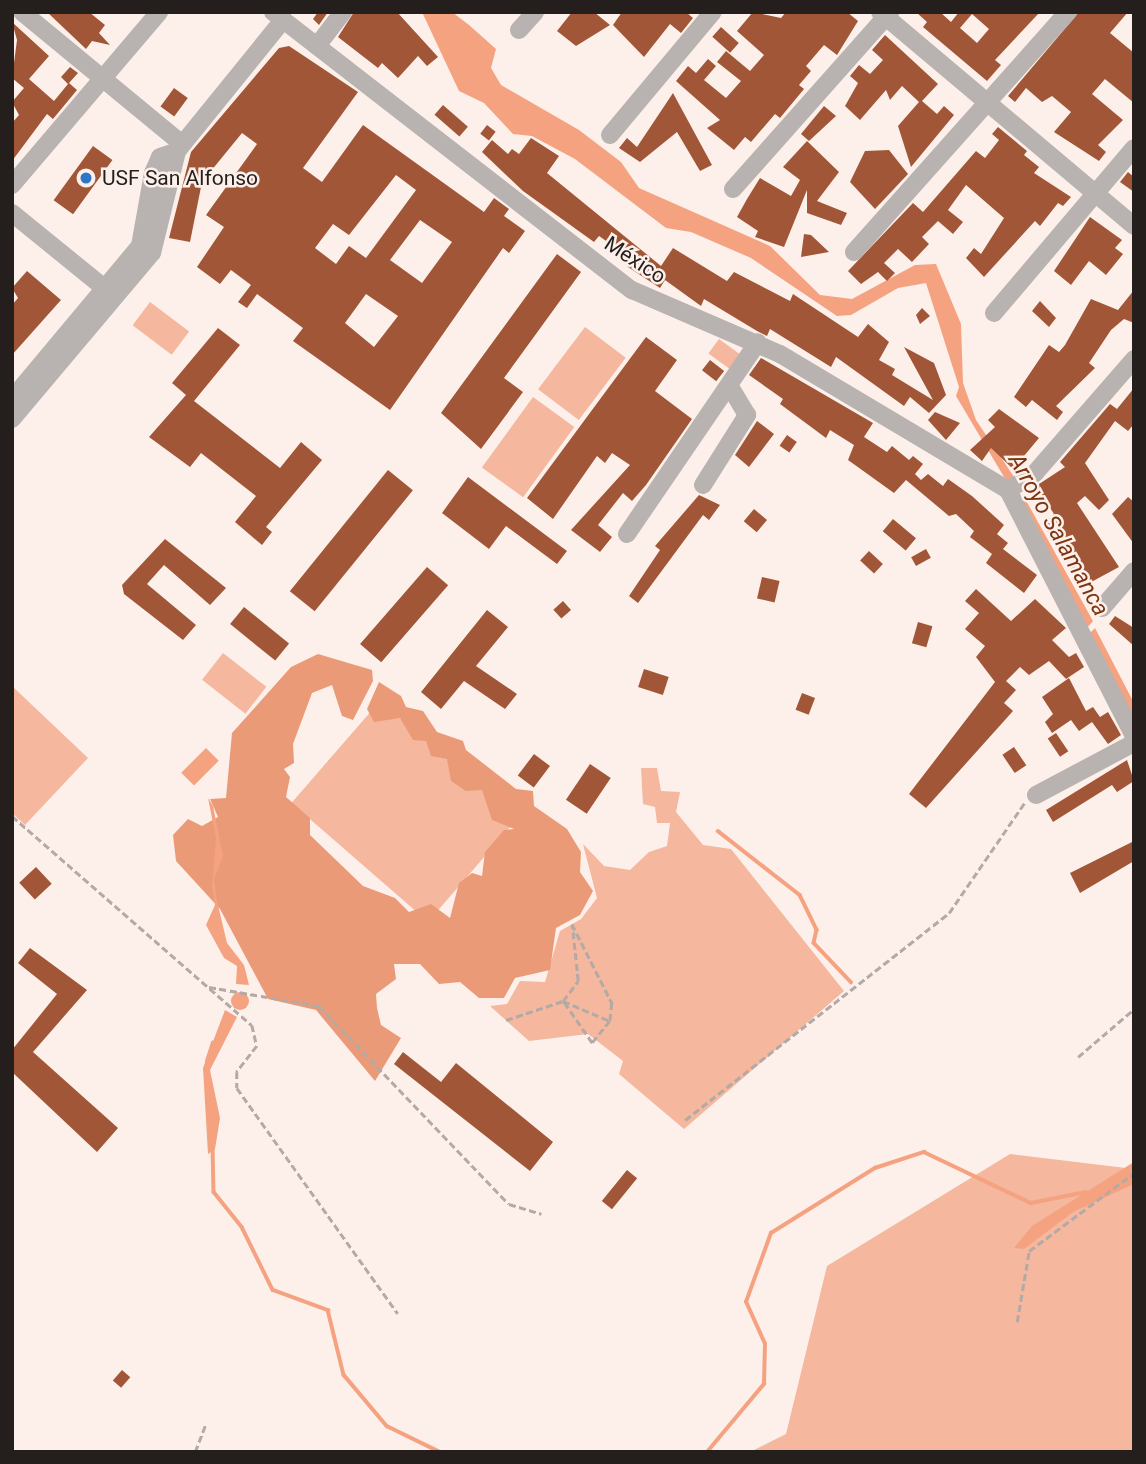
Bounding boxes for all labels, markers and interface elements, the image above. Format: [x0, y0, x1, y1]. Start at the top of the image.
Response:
place label: USF San Alfonso [102, 165, 258, 191]
marker: USF San Alfonso [76, 168, 96, 188]
street label: México [600, 231, 670, 289]
water label: Arroyo Salamanca [1002, 449, 1114, 621]

